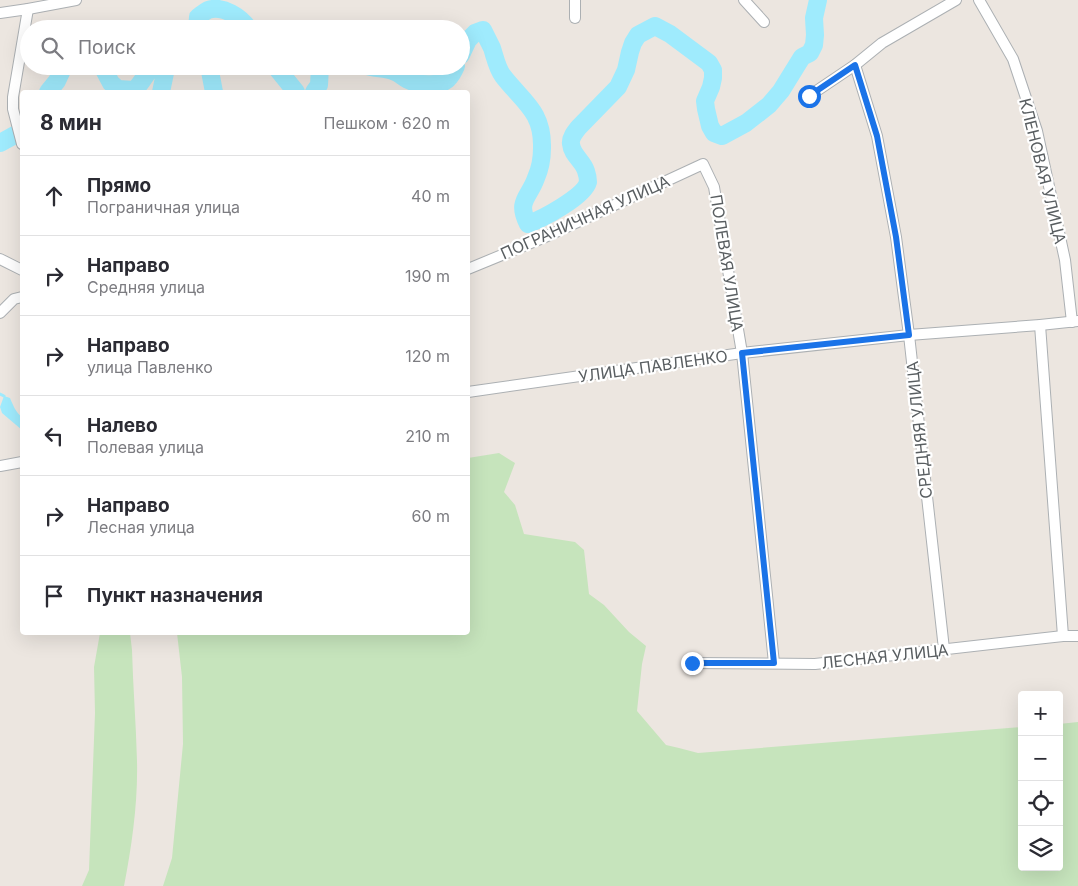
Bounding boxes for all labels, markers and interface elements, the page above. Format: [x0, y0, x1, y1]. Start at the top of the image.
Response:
search box [20, 20, 470, 75]
icon: search [38, 34, 66, 62]
text: Поиск [78, 36, 136, 59]
route start [798, 85, 821, 108]
street label: КЛЕНОВАЯ УЛИЦА [1015, 96, 1071, 246]
text: 8 мин [40, 110, 102, 135]
text: Пешком · 620 m [324, 113, 450, 133]
street label: ПОГРАНИЧНАЯ УЛИЦА [497, 171, 673, 263]
text: Прямо [87, 174, 151, 197]
icon: ahead [40, 182, 68, 210]
text: 40 m [411, 186, 450, 206]
street label: ПОЛЕВАЯ УЛИЦА [706, 193, 748, 333]
text: Пограничная улица [87, 197, 240, 217]
text: Направо [87, 254, 170, 277]
icon: right [40, 262, 68, 290]
text: 190 m [405, 266, 450, 286]
text: Средняя улица [87, 277, 205, 297]
text: Направо [87, 334, 170, 357]
icon: right [40, 342, 68, 370]
text: 120 m [405, 346, 450, 366]
street label: УЛИЦА ПАВЛЕНКО [577, 346, 729, 386]
text: улица Павленко [87, 357, 213, 377]
street label: СРЕДНЯЯ УЛИЦА [902, 360, 936, 500]
text: Налево [87, 414, 158, 437]
icon: left [40, 422, 68, 450]
text: 210 m [405, 426, 450, 446]
text: Полевая улица [87, 437, 204, 457]
text: Направо [87, 494, 170, 517]
icon: right [40, 502, 68, 530]
text: 60 m [411, 506, 450, 526]
text: Лесная улица [87, 517, 195, 537]
icon: arrive [40, 582, 68, 610]
text: Пункт назначения [87, 584, 263, 607]
street label: ЛЕСНАЯ УЛИЦА [820, 639, 950, 673]
route end [681, 652, 704, 675]
map controls [1018, 691, 1063, 871]
button: + [1018, 691, 1063, 736]
button: − [1018, 736, 1063, 781]
button: locate [1018, 781, 1063, 826]
button: layers [1018, 826, 1063, 871]

